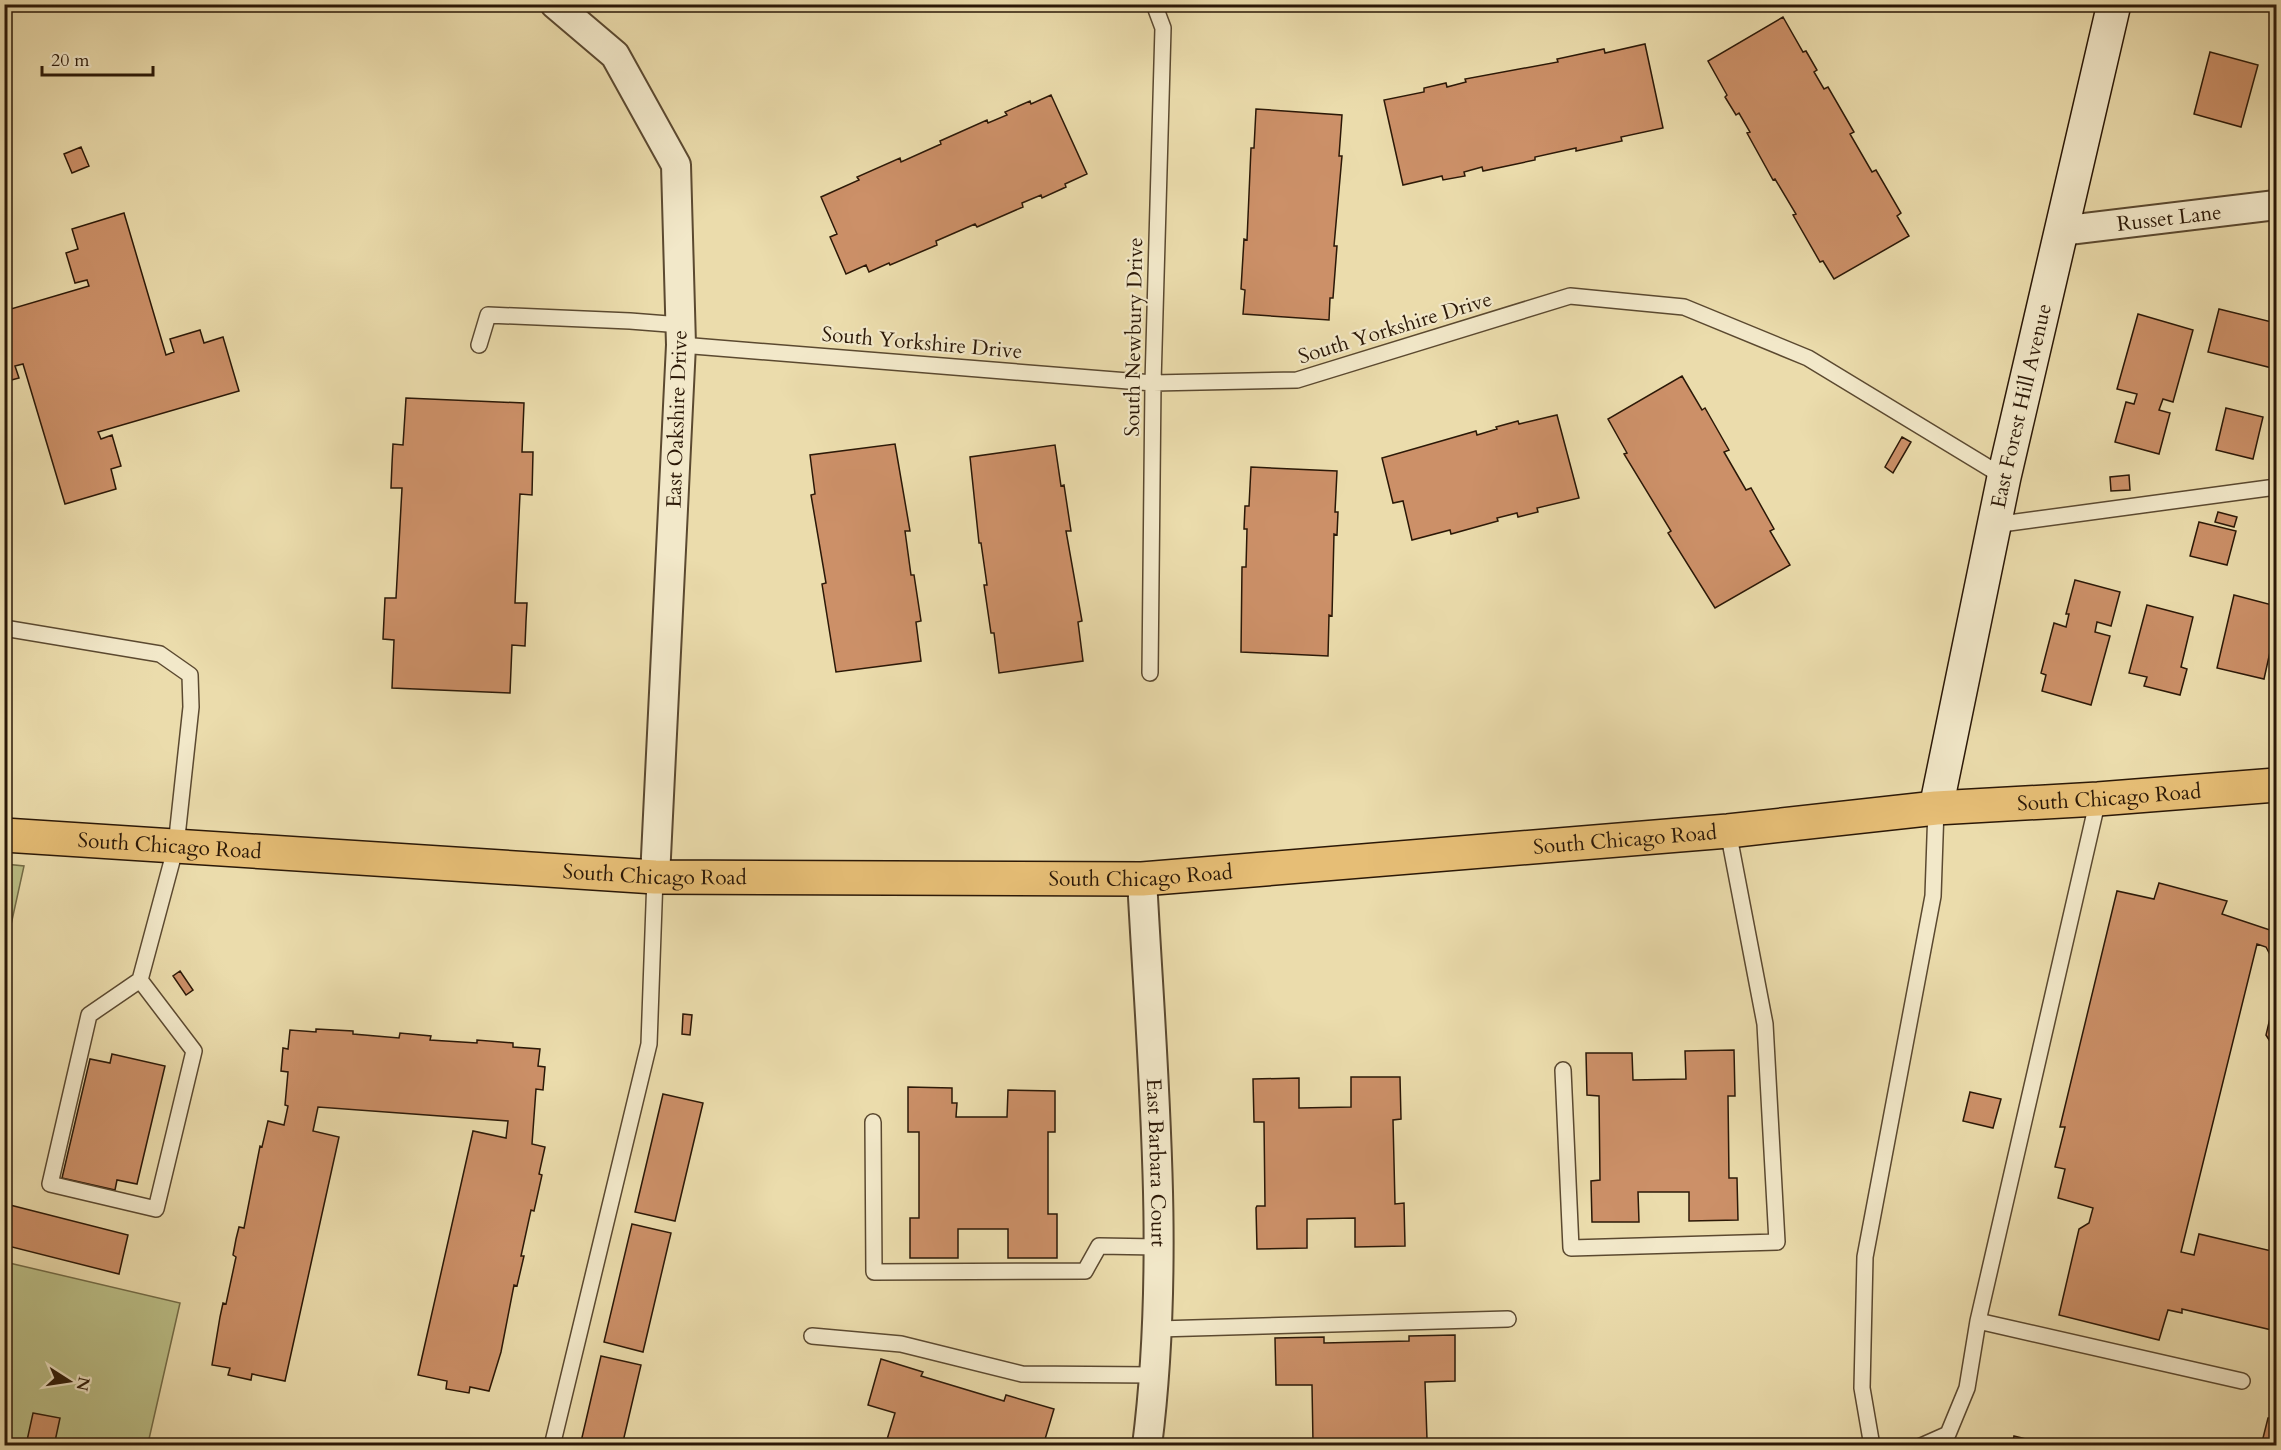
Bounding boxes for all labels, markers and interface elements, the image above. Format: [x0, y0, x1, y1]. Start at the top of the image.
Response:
scale bar [42, 39, 153, 77]
text: 20 m [51, 48, 90, 73]
street label: Russet Lane [2115, 197, 2223, 239]
street label: South Newbury Drive [1118, 237, 1150, 437]
street label: South Yorkshire Drive [1295, 285, 1495, 371]
street label: East Forest Hill Avenue [1983, 301, 2058, 511]
street label: South Yorkshire Drive [821, 320, 1023, 366]
street label: East Oakshire Drive [659, 330, 695, 508]
street label: South Chicago Road [2016, 776, 2202, 818]
street label: South Chicago Road [1532, 817, 1718, 861]
street label: South Chicago Road [77, 825, 263, 866]
street label: South Chicago Road [562, 857, 747, 892]
street label: South Chicago Road [1048, 857, 1234, 894]
street label: East Barbara Court [1139, 1078, 1173, 1247]
north arrow [39, 1351, 99, 1411]
text: N [70, 1375, 95, 1393]

